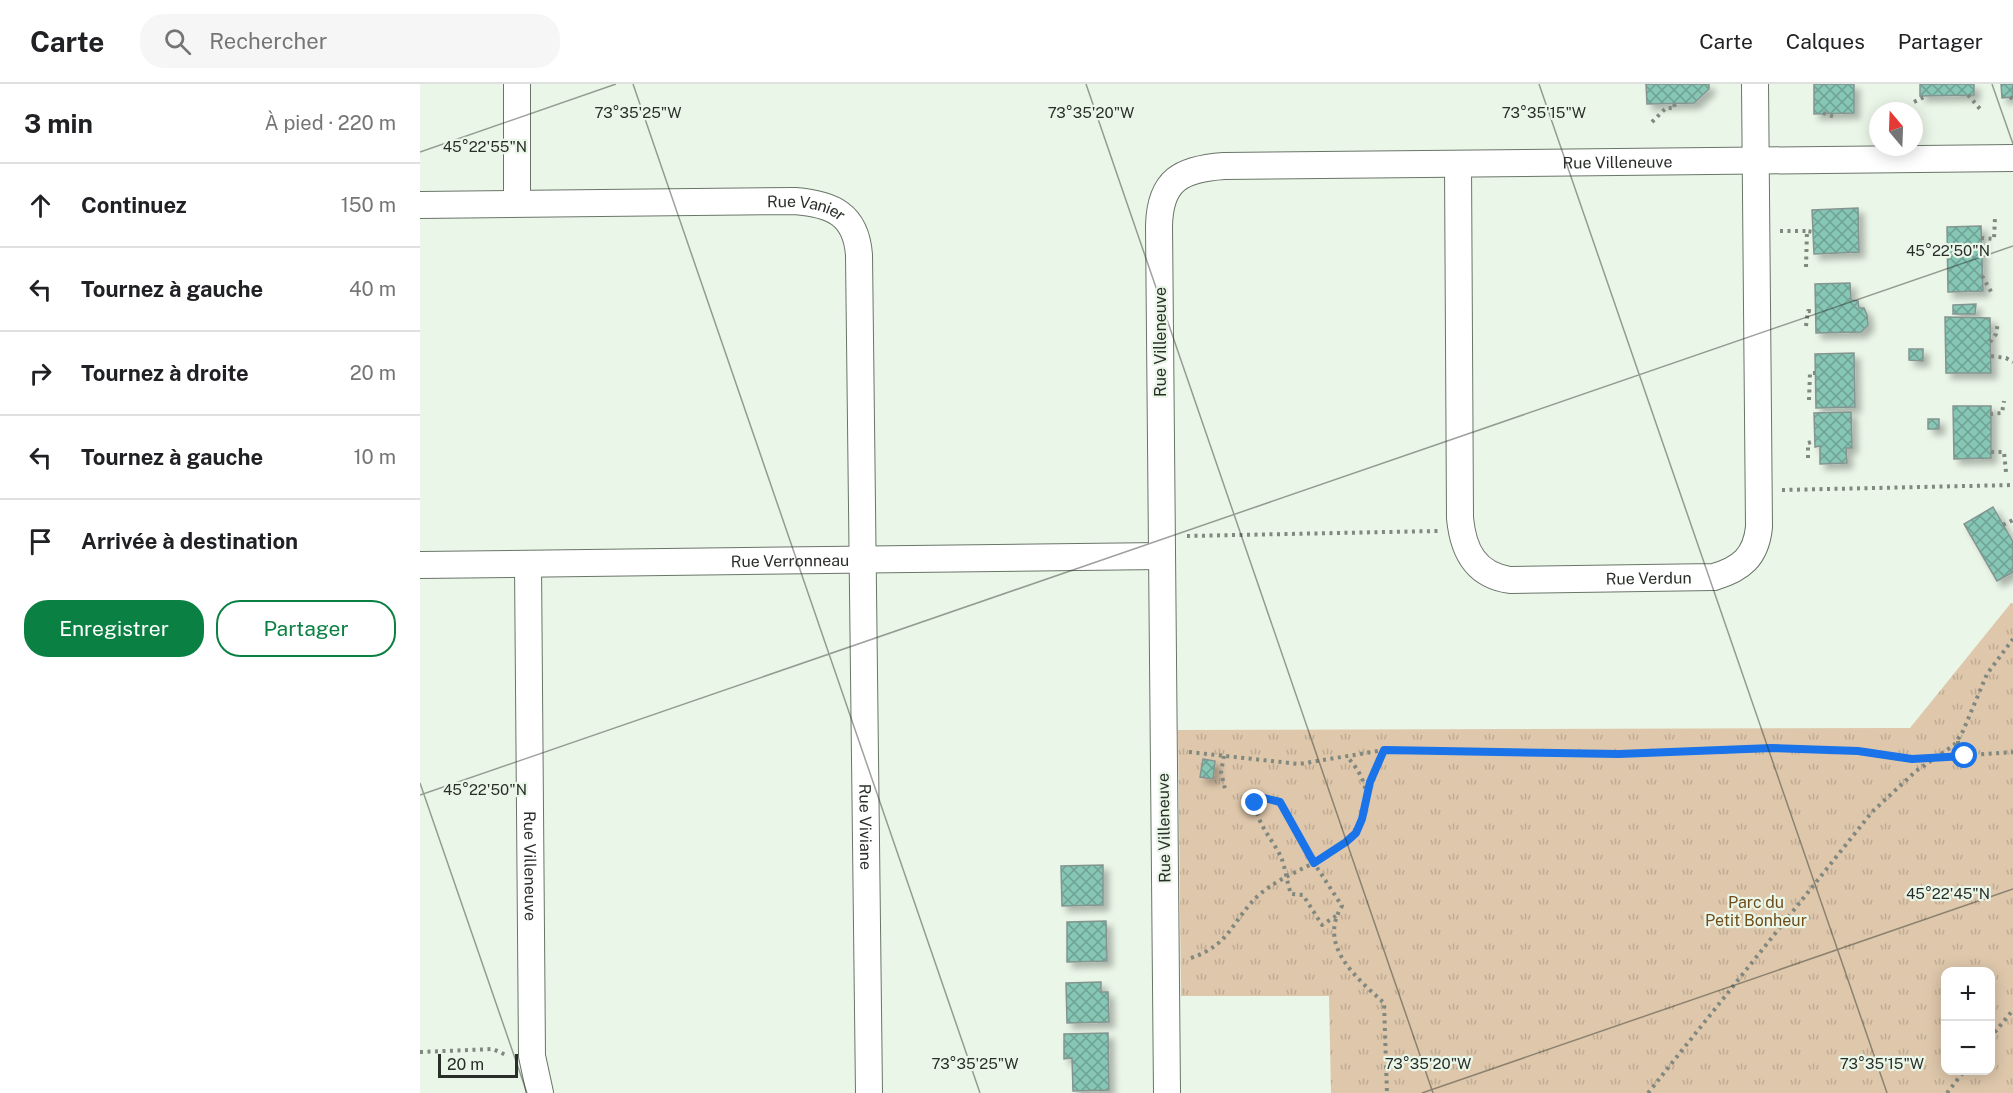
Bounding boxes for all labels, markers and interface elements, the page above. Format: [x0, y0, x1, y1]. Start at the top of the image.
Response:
search box [140, 14, 560, 68]
text: Carte [30, 25, 104, 58]
icon: search [161, 25, 194, 58]
text: Rechercher [209, 28, 327, 54]
text: Carte [1699, 29, 1753, 54]
text: Calques [1786, 29, 1865, 54]
text: Partager [1898, 29, 1983, 54]
north arrow [1869, 102, 1923, 156]
text: 73°35'25"W [594, 104, 682, 121]
text: 73°35'20"W [1048, 104, 1134, 121]
text: 73°35'15"W [1502, 104, 1586, 121]
text: 3 min [24, 108, 93, 139]
text: À pied · 220 m [264, 111, 396, 135]
text: 45°22'55"N [443, 138, 527, 155]
street label: Rue Villeneuve [1562, 152, 1673, 172]
icon: ahead [24, 189, 57, 222]
street label: Rue Vanier [767, 191, 850, 224]
text: Continuez [81, 192, 187, 218]
text: 150 m [341, 193, 396, 217]
text: 45°22'50"N [1906, 242, 1990, 259]
icon: left [24, 273, 57, 306]
text: Tournez à gauche [81, 276, 263, 302]
text: 40 m [349, 277, 396, 301]
street label: Rue Villeneuve [1151, 287, 1170, 397]
icon: right [24, 357, 57, 390]
text: Tournez à droite [81, 360, 249, 386]
text: 20 m [350, 361, 396, 385]
icon: left [24, 441, 57, 474]
text: Tournez à gauche [81, 444, 263, 470]
text: 10 m [353, 445, 396, 469]
icon: arrive [24, 525, 57, 558]
text: Arrivée à destination [81, 528, 298, 554]
street label: Rue Verronneau [731, 550, 849, 571]
street label: Rue Verdun [1606, 568, 1692, 588]
button: Enregistrer [24, 600, 204, 657]
button: Partager [216, 600, 396, 657]
route start [1951, 742, 1977, 768]
street label: Rue Villeneuve [1154, 773, 1174, 883]
text: 45°22'50"N [443, 781, 527, 798]
street label: Rue Viviane [856, 784, 876, 870]
route end [1241, 789, 1267, 815]
street label: Rue Villeneuve [521, 811, 540, 921]
text: 45°22'45"N [1906, 885, 1990, 902]
park label: Parc du Petit Bonheur [1705, 893, 1807, 930]
map controls [1941, 967, 1995, 1075]
button: + [1941, 967, 1995, 1021]
button: − [1941, 1021, 1995, 1075]
scale bar [438, 1051, 518, 1078]
text: 20 m [447, 1055, 484, 1074]
text: 73°35'25"W [931, 1055, 1019, 1072]
text: 73°35'20"W [1385, 1055, 1471, 1072]
text: 73°35'15"W [1840, 1055, 1924, 1072]

